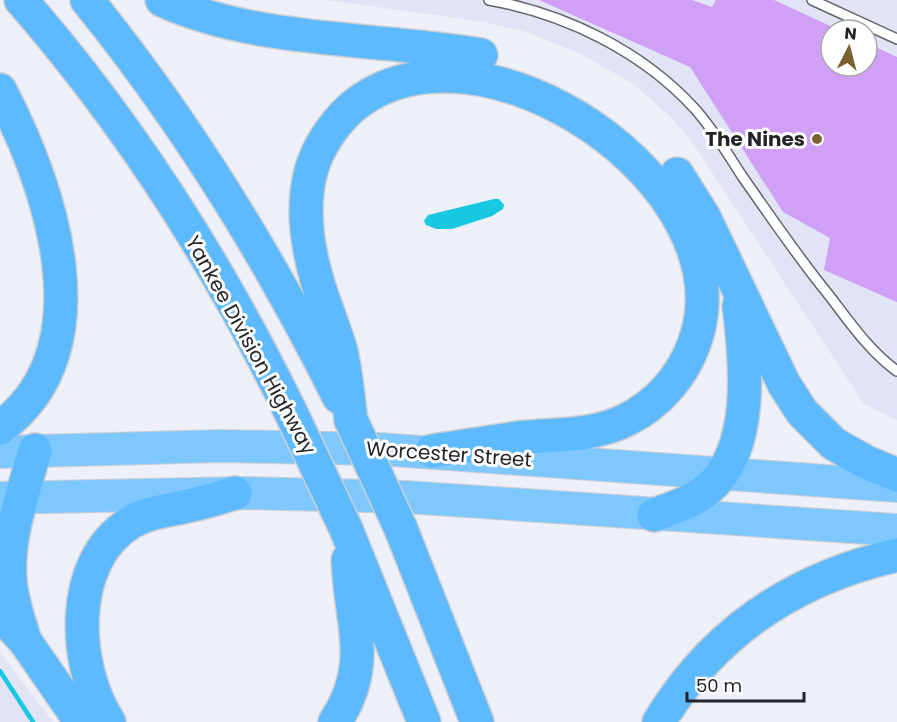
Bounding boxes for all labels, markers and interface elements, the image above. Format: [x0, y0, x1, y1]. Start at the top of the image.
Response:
north arrow [819, 18, 879, 78]
text: N [843, 22, 858, 46]
place label: The Nines [705, 125, 805, 153]
marker: The Nines [810, 132, 824, 146]
street label: Yankee Division Highway [179, 231, 323, 459]
street label: Worcester Street [365, 434, 533, 474]
scale bar [687, 665, 804, 703]
text: 50 m [696, 673, 742, 698]

